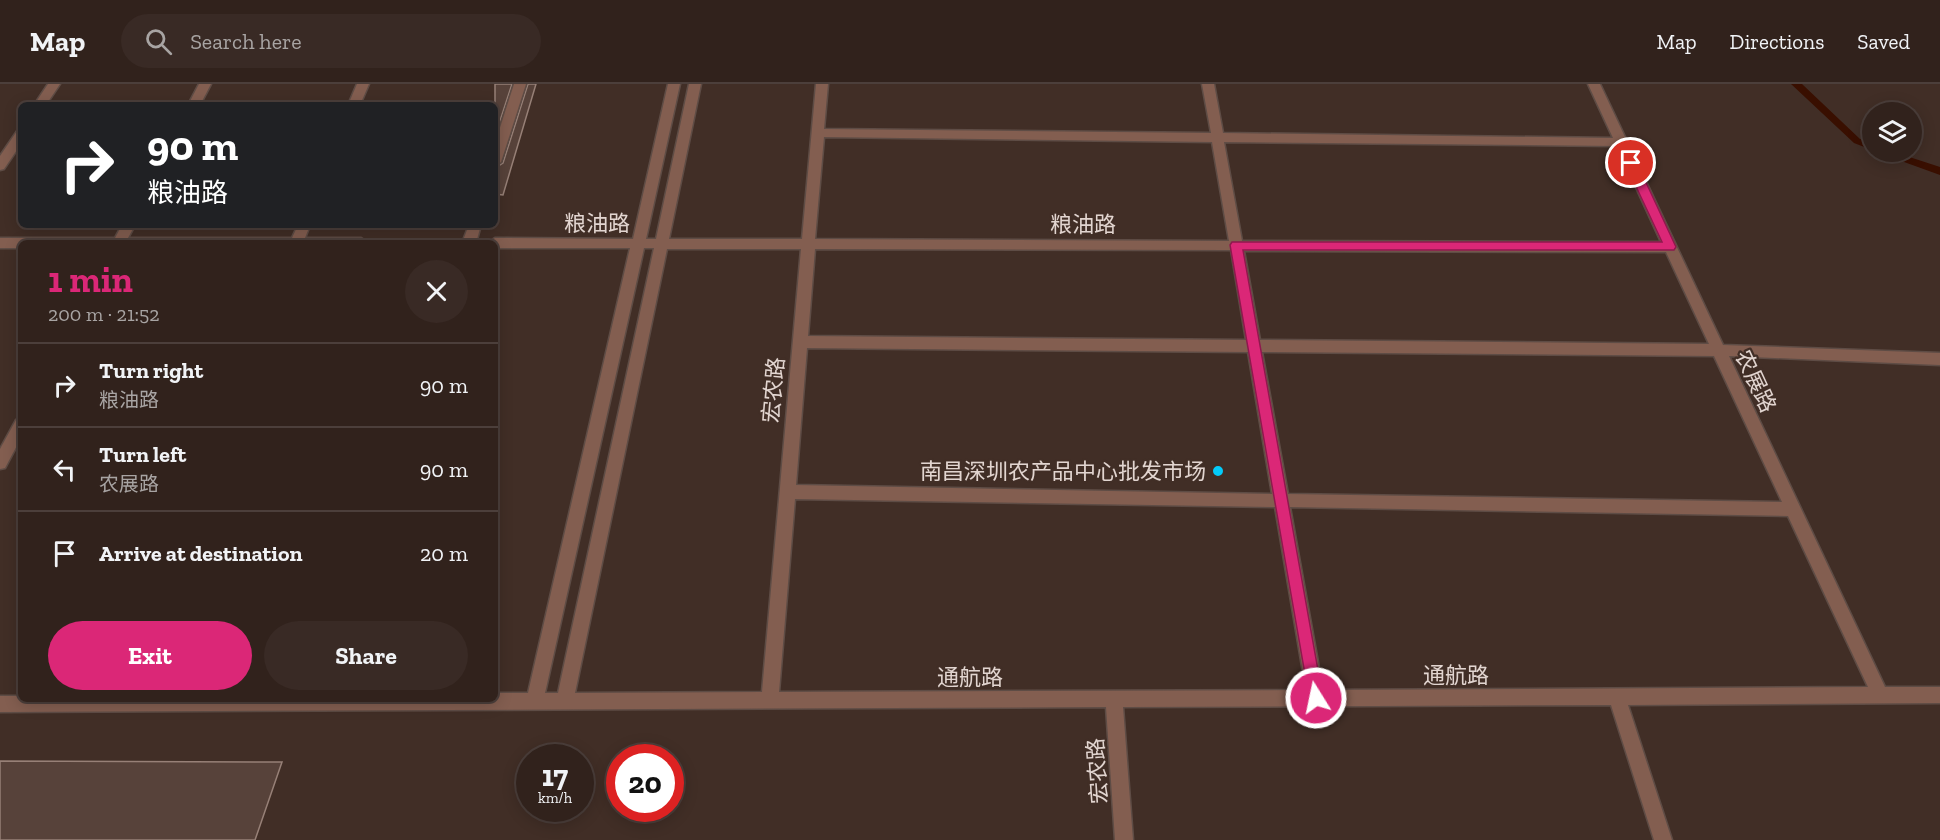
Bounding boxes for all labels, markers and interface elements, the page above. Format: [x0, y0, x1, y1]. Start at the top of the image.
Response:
search box [121, 14, 541, 68]
text: Map [30, 25, 85, 58]
icon: search [142, 25, 175, 58]
text: Search here [190, 28, 302, 55]
text: Map [1657, 29, 1697, 54]
text: Directions [1730, 29, 1824, 54]
text: Saved [1857, 29, 1910, 54]
map controls [1862, 102, 1922, 162]
button: layers [1862, 102, 1922, 162]
text: 90 m [147, 120, 238, 171]
icon: right [48, 126, 126, 204]
pin [1605, 137, 1656, 188]
icon: arrive [1614, 146, 1647, 179]
text: 粮油路 [147, 177, 228, 209]
street label: 粮油路 [564, 210, 630, 237]
street label: 粮油路 [1050, 211, 1116, 238]
text: 1 min [48, 258, 133, 301]
button: close [405, 260, 468, 323]
text: 200 m · 21:52 [48, 302, 160, 326]
street label: 农展路 [1729, 346, 1782, 417]
street label: 宏农路 [757, 356, 790, 424]
text: Turn right [99, 357, 203, 384]
icon: right [48, 369, 81, 402]
text: 90 m [420, 372, 468, 399]
text: 粮油路 [99, 388, 159, 412]
text: Turn left [99, 441, 186, 468]
icon: left [48, 453, 81, 486]
text: 90 m [420, 456, 468, 483]
place label: 南昌深圳农产品中心批发市场 [920, 458, 1206, 485]
marker: 南昌深圳农产品中心批发市场 [1211, 464, 1225, 478]
text: 农展路 [99, 472, 159, 496]
icon: arrive [48, 537, 81, 570]
text: Arrive at destination [99, 540, 302, 567]
text: 20 m [420, 540, 468, 567]
button: Exit [48, 621, 252, 690]
button: Share [264, 621, 468, 690]
street label: 通航路 [1423, 662, 1489, 689]
street label: 通航路 [937, 664, 1003, 691]
position arrow [1284, 666, 1348, 730]
street label: 宏农路 [1082, 737, 1113, 805]
speed limit sign: 20 [606, 744, 684, 822]
text: 17 [542, 758, 568, 794]
text: km/h [538, 789, 572, 807]

